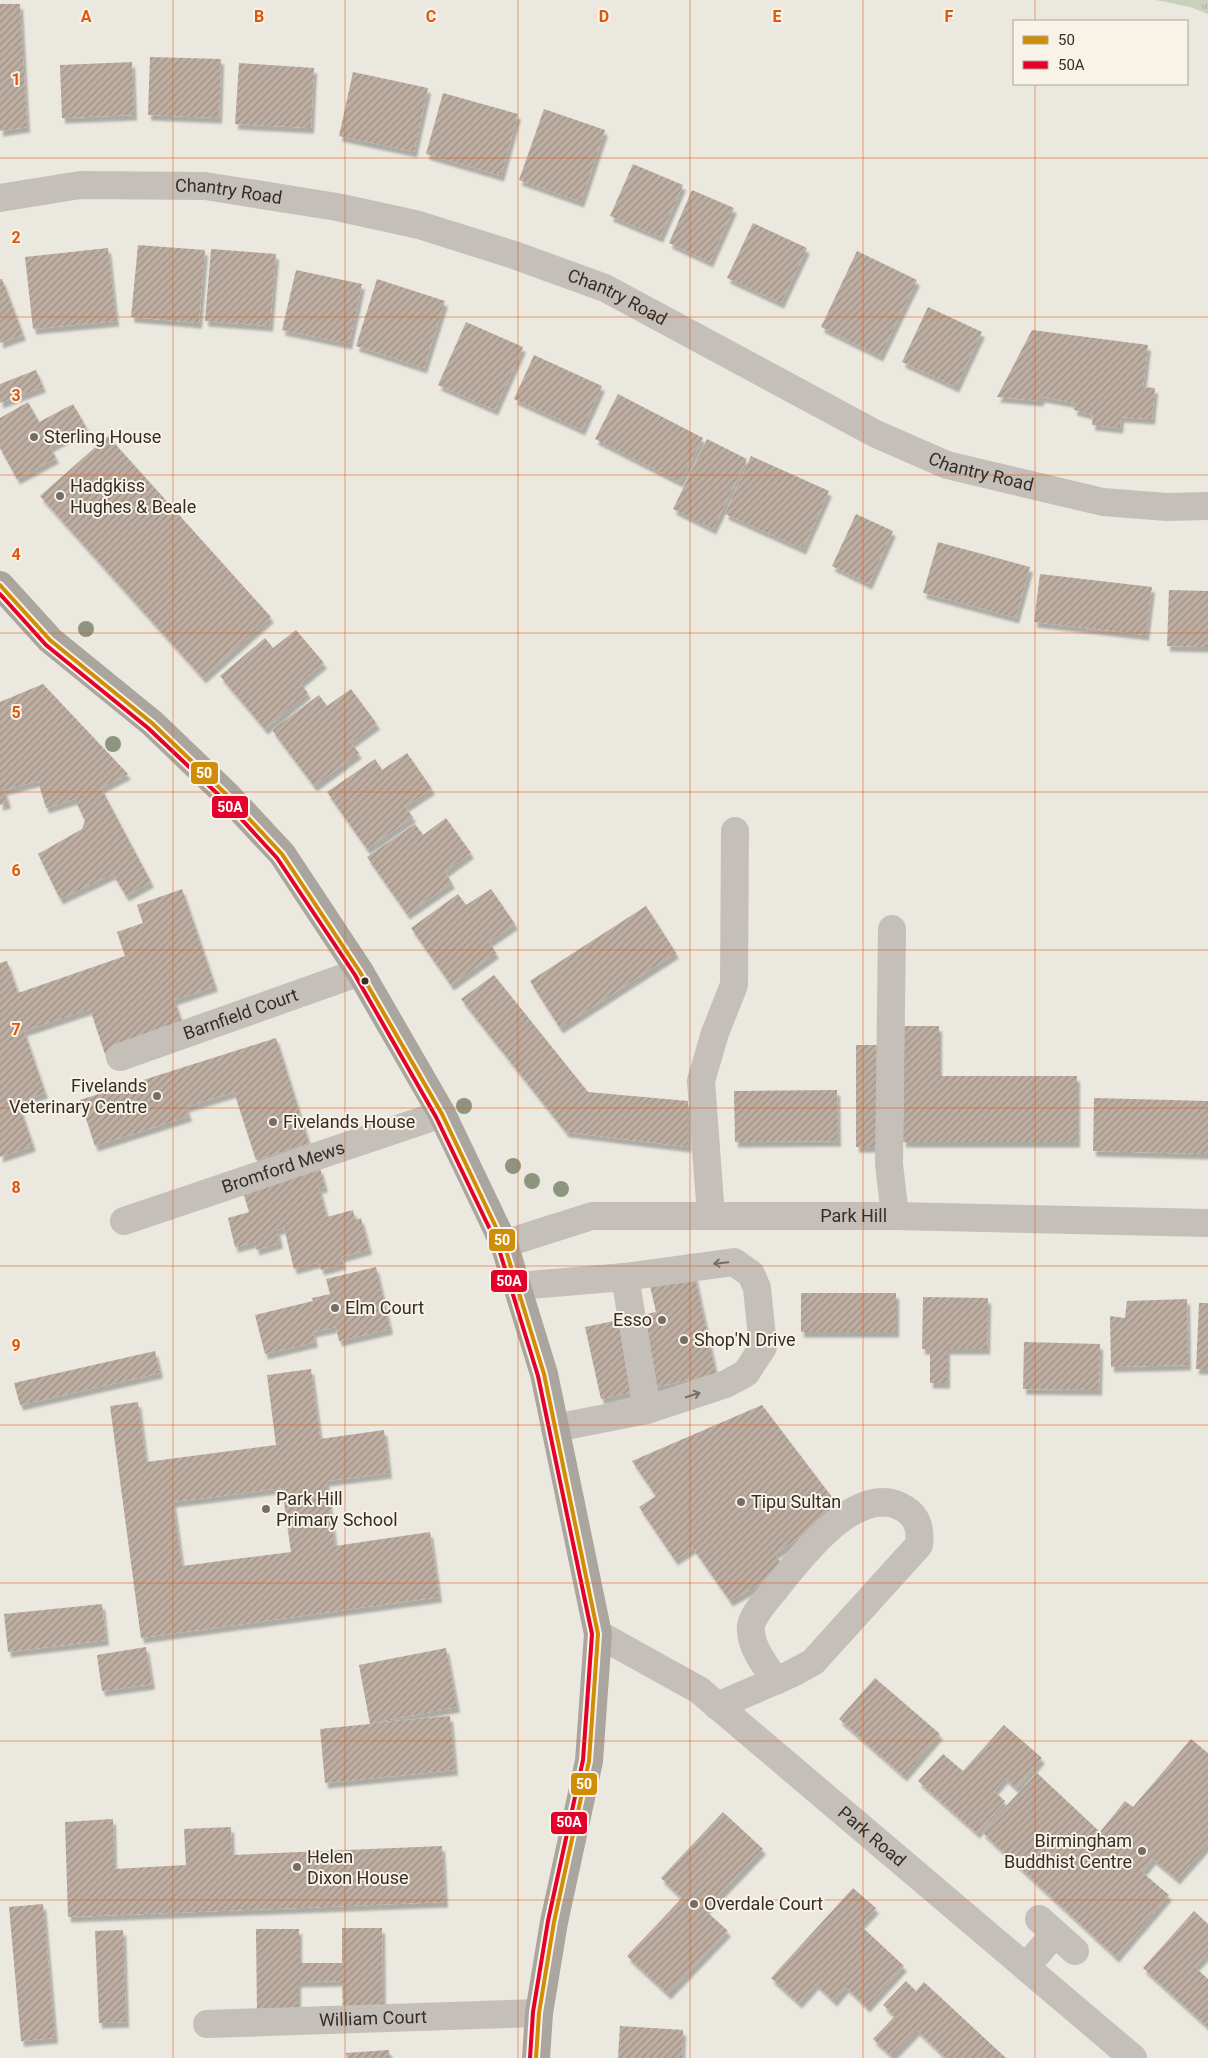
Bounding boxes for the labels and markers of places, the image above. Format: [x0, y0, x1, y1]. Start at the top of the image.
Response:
place label: Sterling House [44, 426, 161, 447]
marker: Sterling House [28, 431, 40, 443]
place label: Hadgkiss Hughes & Beale [70, 475, 196, 517]
marker: Hadgkiss Hughes & Beale [54, 490, 66, 502]
unlabelled marker [360, 976, 370, 986]
place label: Fivelands Veterinary Centre [9, 1075, 147, 1117]
marker: Fivelands Veterinary Centre [151, 1090, 163, 1102]
place label: Fivelands House [283, 1111, 415, 1132]
marker: Fivelands House [267, 1116, 279, 1128]
place label: Elm Court [345, 1297, 424, 1318]
marker: Elm Court [329, 1302, 341, 1314]
place label: Esso [613, 1309, 652, 1330]
marker: Esso [656, 1314, 668, 1326]
place label: Shop'N Drive [694, 1329, 796, 1350]
marker: Shop'N Drive [678, 1334, 690, 1346]
place label: Park Hill Primary School [276, 1488, 398, 1530]
place label: Tipu Sultan [751, 1491, 841, 1512]
marker: Tipu Sultan [735, 1496, 747, 1508]
marker: Park Hill Primary School [260, 1503, 272, 1515]
place label: Birmingham Buddhist Centre [1004, 1830, 1132, 1872]
marker: Birmingham Buddhist Centre [1136, 1845, 1148, 1857]
place label: Helen Dixon House [307, 1846, 408, 1888]
marker: Helen Dixon House [291, 1861, 303, 1873]
place label: Overdale Court [704, 1893, 823, 1914]
marker: Overdale Court [688, 1898, 700, 1910]

